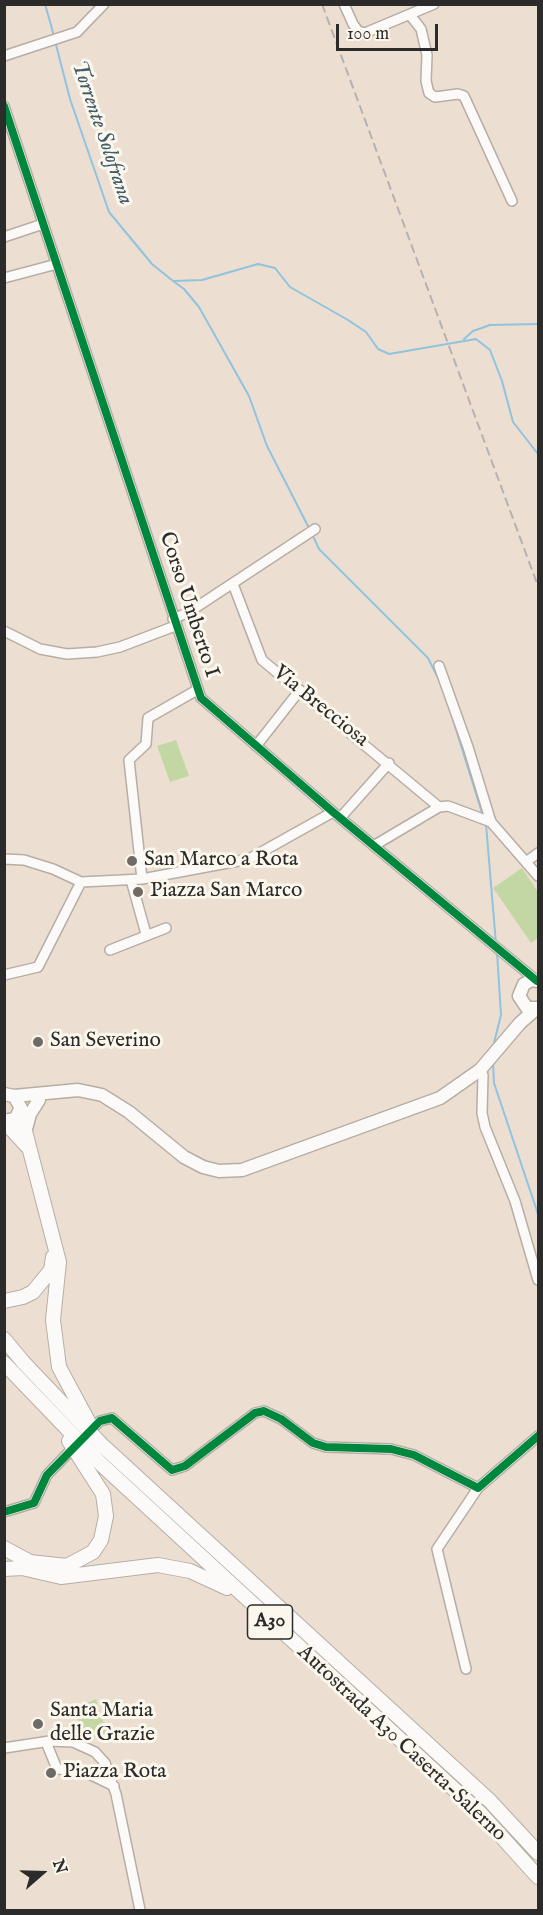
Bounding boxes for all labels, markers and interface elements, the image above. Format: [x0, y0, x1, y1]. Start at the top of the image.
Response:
scale bar [339, 12, 441, 50]
text: 100 m [347, 23, 389, 46]
water label: Torrente Solofrana [64, 57, 138, 209]
street label: Corso Umberto I [153, 529, 223, 681]
street label: Via Brecciosa [267, 661, 373, 753]
place label: San Marco a Rota [144, 848, 298, 874]
marker: San Marco a Rota [125, 854, 139, 868]
place label: Piazza San Marco [150, 879, 302, 905]
marker: Piazza San Marco [131, 885, 145, 899]
place label: San Severino [50, 1029, 161, 1055]
marker: San Severino [31, 1035, 45, 1049]
road number: A30 [248, 1605, 292, 1639]
street label: Autostrada A30 Caserta-Salerno [291, 1640, 511, 1848]
place label: Santa Maria delle Grazie [50, 1699, 155, 1749]
marker: Santa Maria delle Grazie [31, 1717, 45, 1731]
place label: Piazza Rota [63, 1760, 166, 1786]
marker: Piazza Rota [44, 1766, 58, 1780]
north arrow [12, 1843, 72, 1903]
text: N [47, 1857, 71, 1877]

